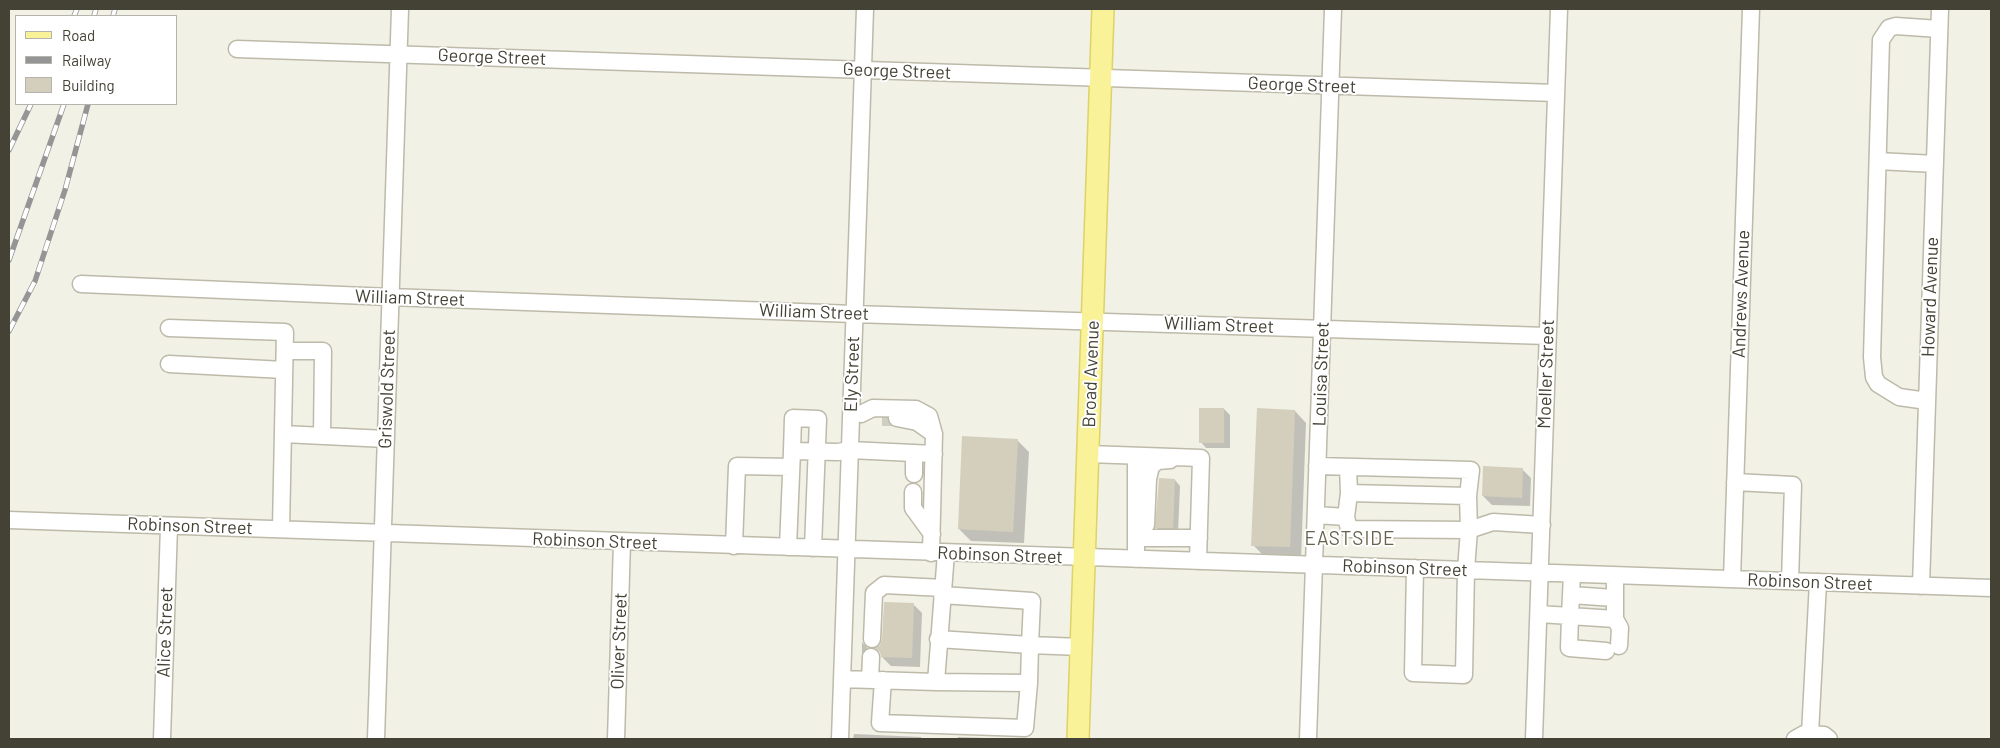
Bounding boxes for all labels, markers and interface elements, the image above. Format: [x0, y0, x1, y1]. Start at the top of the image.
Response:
legend [15, 15, 178, 105]
text: Road [62, 26, 95, 44]
street label: George Street [437, 44, 547, 70]
text: Railway [62, 51, 111, 69]
street label: George Street [842, 58, 952, 84]
street label: George Street [1247, 72, 1357, 98]
text: Building [62, 76, 115, 94]
street label: Andrews Avenue [1728, 230, 1754, 358]
street label: Howard Avenue [1917, 237, 1943, 357]
street label: William Street [355, 285, 465, 311]
street label: William Street [759, 299, 869, 325]
street label: William Street [1164, 312, 1274, 338]
street label: Moeller Street [1533, 319, 1559, 429]
street label: Broad Avenue [1078, 320, 1104, 428]
street label: Louisa Street [1308, 321, 1334, 427]
street label: Griswold Street [374, 329, 400, 449]
street label: Ely Street [840, 336, 864, 412]
street label: Robinson Street [127, 513, 253, 539]
street label: Robinson Street [532, 528, 658, 554]
district label: EASTSIDE [1303, 528, 1397, 550]
street label: Robinson Street [937, 542, 1063, 568]
street label: Robinson Street [1342, 555, 1468, 581]
street label: Robinson Street [1747, 569, 1873, 595]
street label: Alice Street [153, 586, 177, 678]
street label: Oliver Street [607, 592, 631, 690]

